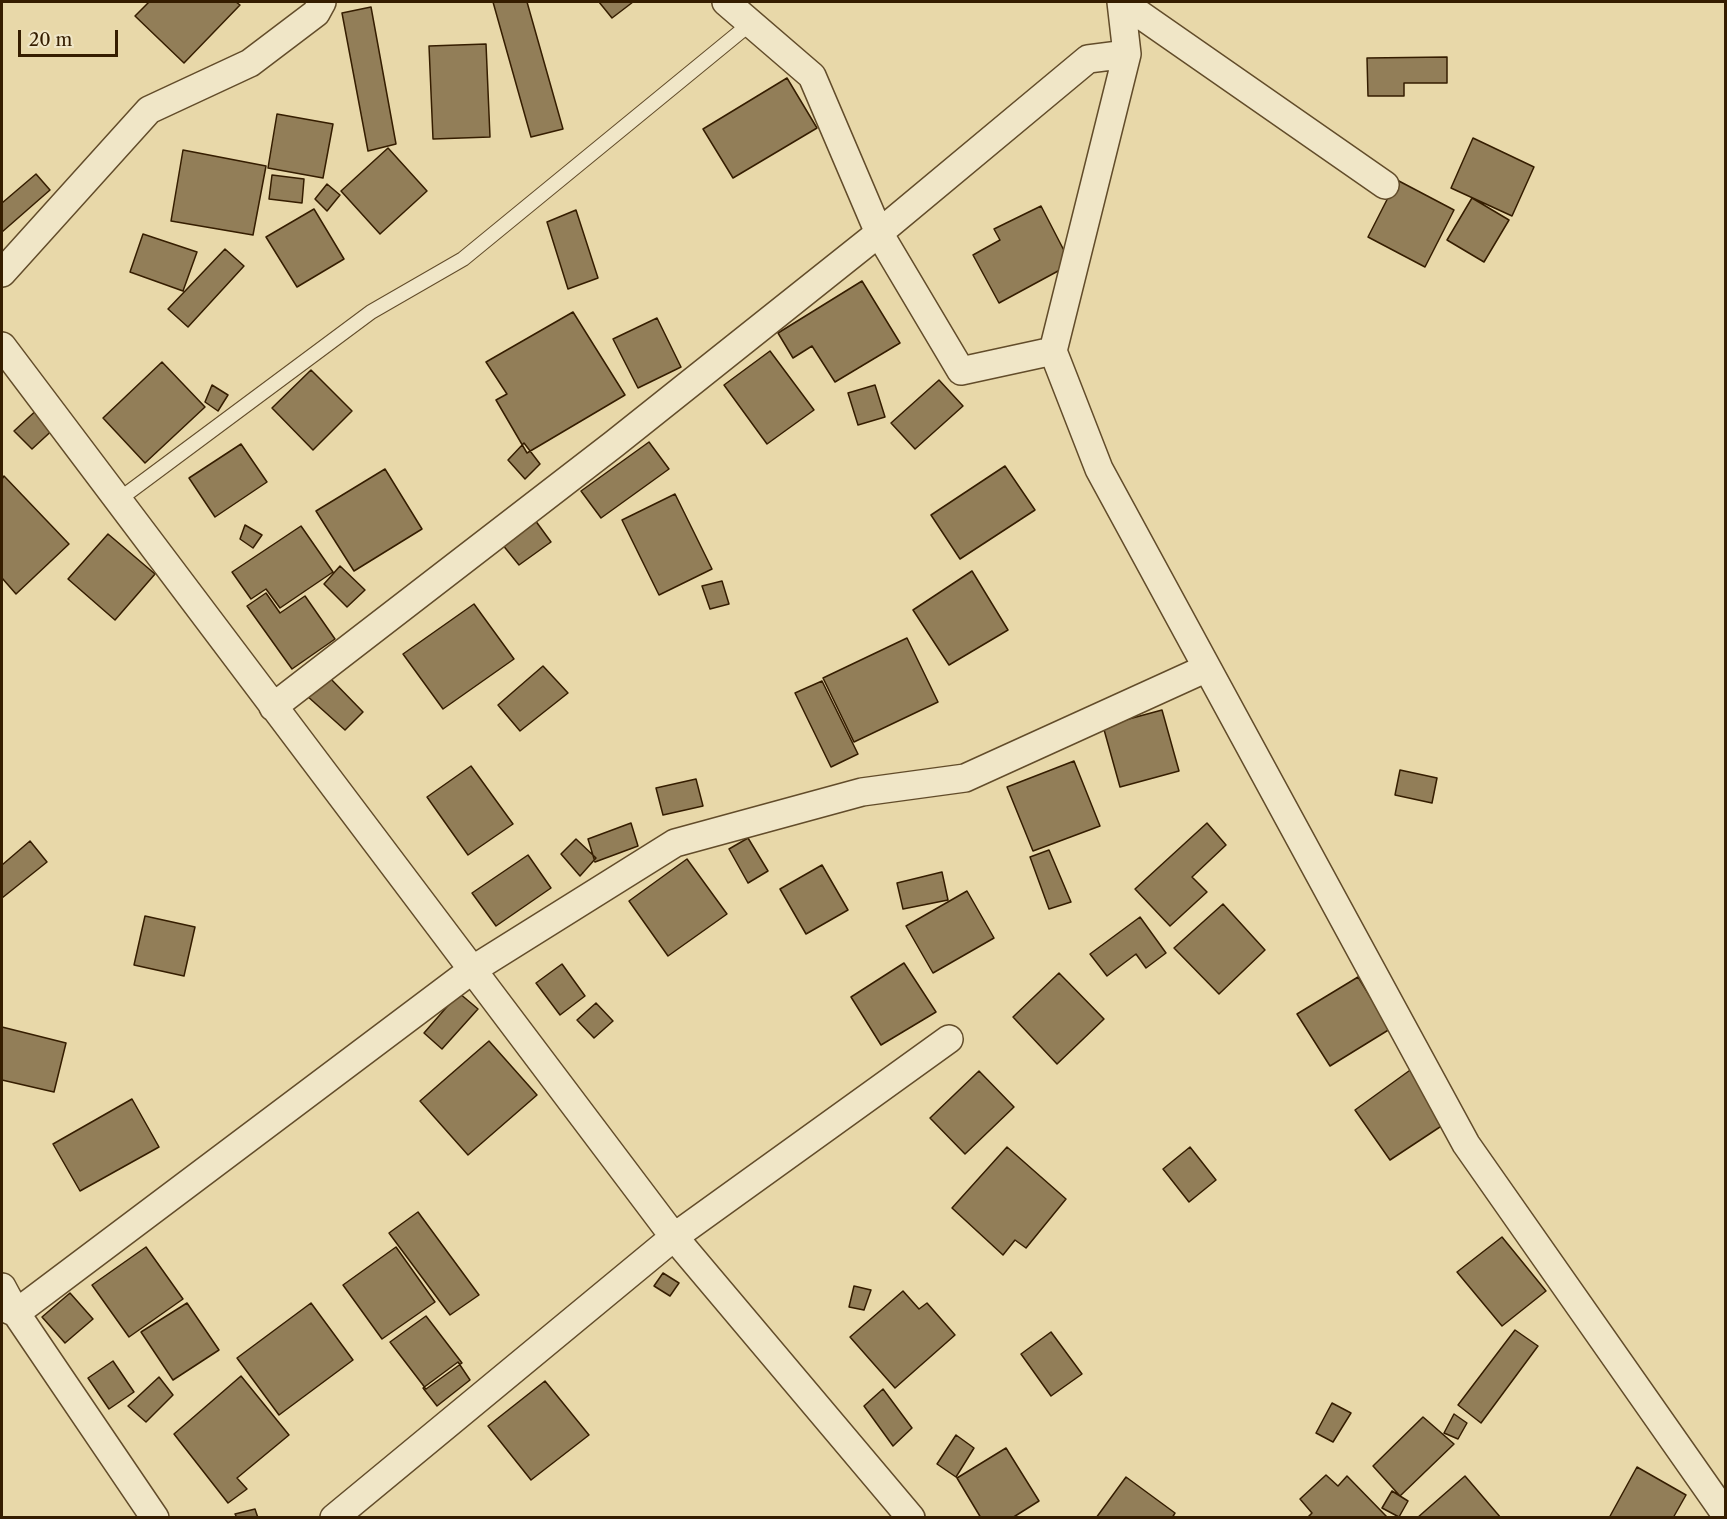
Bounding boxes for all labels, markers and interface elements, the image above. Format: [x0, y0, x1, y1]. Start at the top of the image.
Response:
scale bar [21, 18, 122, 56]
text: 20 m [29, 29, 72, 51]

